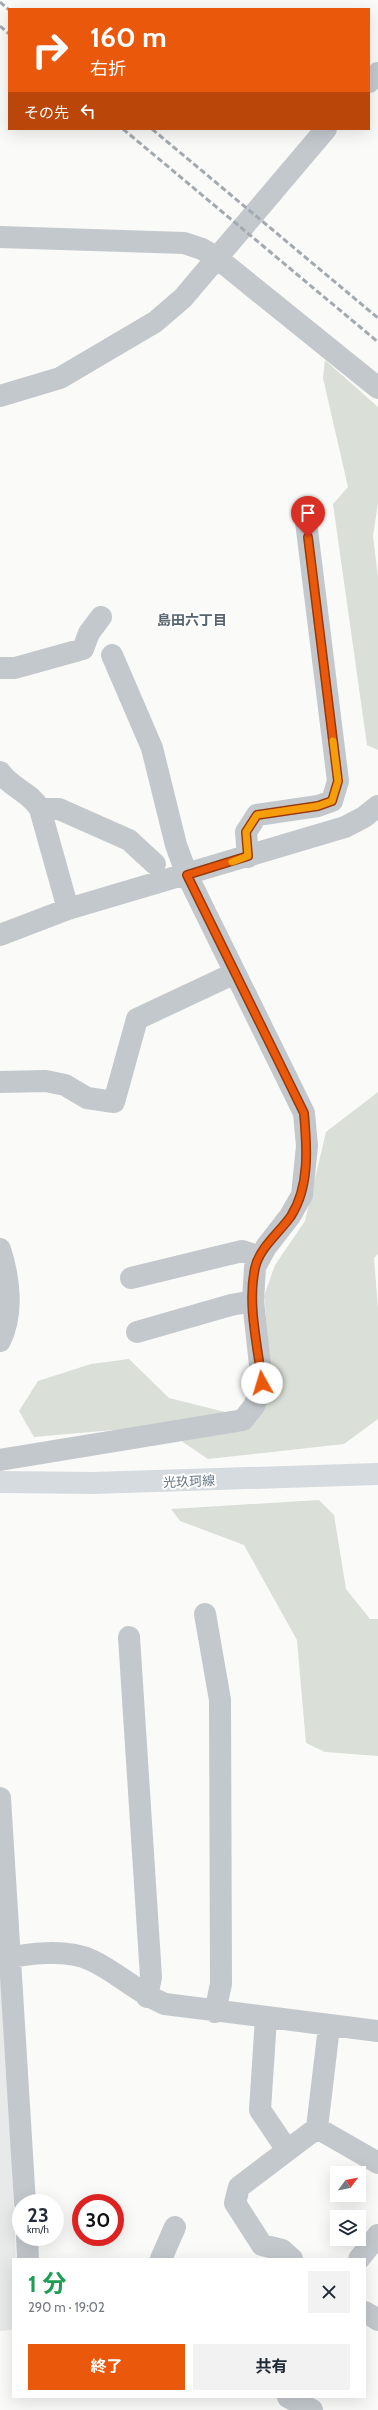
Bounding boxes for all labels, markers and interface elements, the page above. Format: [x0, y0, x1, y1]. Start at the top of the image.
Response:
text: 160 m [90, 20, 166, 54]
icon: right [24, 24, 76, 76]
text: 右折 [90, 58, 126, 80]
icon: left [77, 100, 99, 122]
text: その先 [24, 104, 69, 122]
pin [291, 496, 325, 537]
icon: arrive [297, 502, 319, 524]
district label: 島田六丁目 [157, 611, 227, 629]
position arrow [241, 1362, 283, 1404]
street label: 光玖珂線 [163, 1472, 215, 1490]
north arrow [330, 2166, 366, 2202]
map controls [330, 2166, 366, 2246]
speed limit sign: 30 [72, 2194, 124, 2246]
text: 23 [27, 2203, 49, 2227]
button: layers [330, 2210, 366, 2246]
text: km/h [27, 2223, 49, 2236]
text: 1 分 [28, 2269, 66, 2298]
button: close [308, 2271, 350, 2313]
text: 290 m · 19:02 [28, 2299, 105, 2315]
button: 終了 [28, 2344, 185, 2390]
button: 共有 [193, 2344, 350, 2390]

